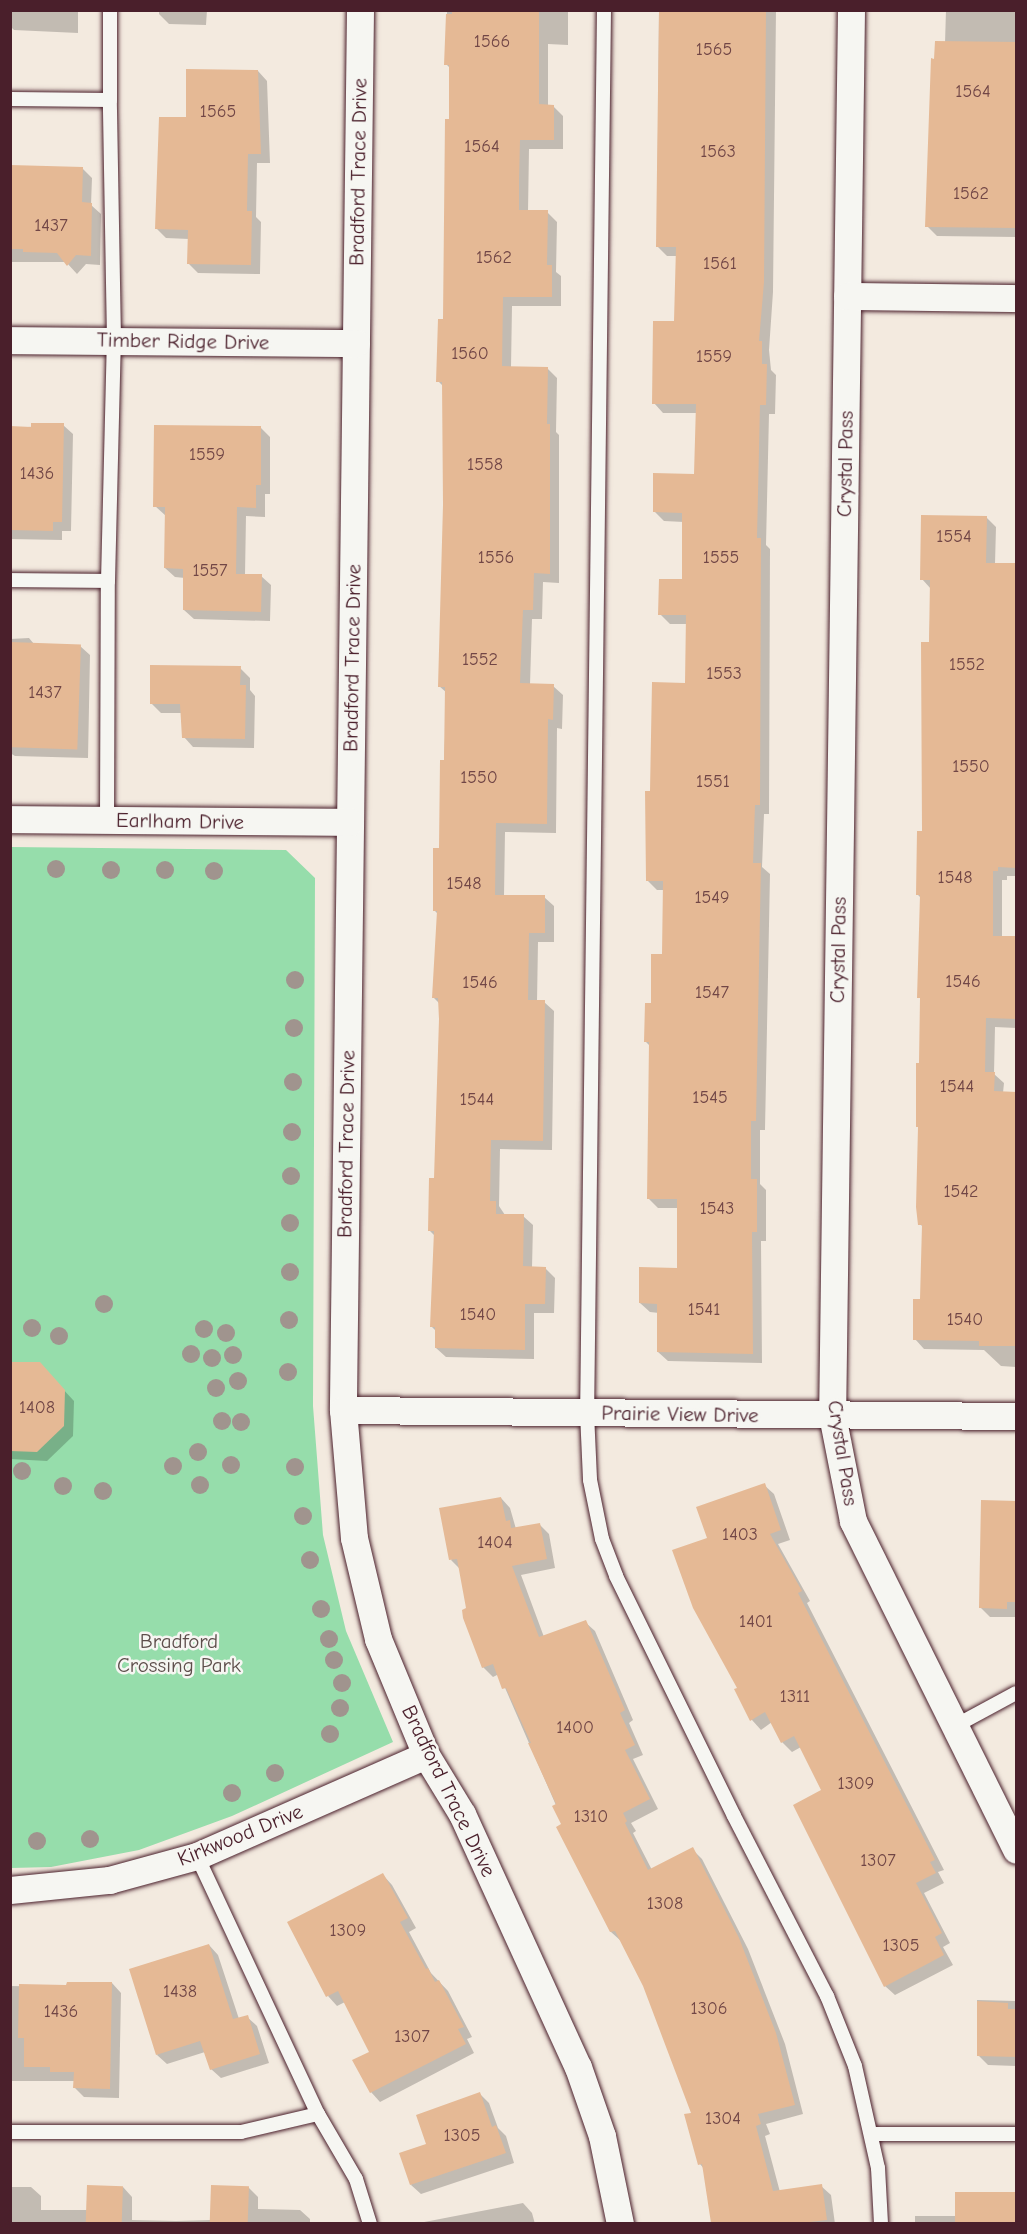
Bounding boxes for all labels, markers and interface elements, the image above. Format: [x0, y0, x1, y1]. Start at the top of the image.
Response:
house number: 1566 [474, 31, 510, 53]
house number: 1565 [696, 39, 732, 61]
street label: Bradford Trace Drive [344, 78, 372, 266]
house number: 1564 [955, 81, 991, 103]
house number: 1565 [200, 101, 236, 123]
house number: 1564 [464, 136, 500, 158]
house number: 1563 [700, 141, 736, 163]
house number: 1562 [953, 183, 989, 205]
house number: 1437 [34, 215, 68, 237]
house number: 1562 [476, 247, 512, 269]
house number: 1561 [703, 253, 737, 275]
street label: Timber Ridge Drive [97, 327, 269, 355]
house number: 1560 [451, 343, 489, 365]
house number: 1559 [696, 346, 732, 368]
street label: Crystal Pass [831, 411, 859, 517]
house number: 1559 [189, 444, 225, 466]
house number: 1558 [467, 454, 503, 476]
house number: 1436 [20, 463, 54, 485]
house number: 1554 [936, 526, 972, 548]
house number: 1556 [478, 547, 514, 569]
house number: 1555 [703, 547, 739, 569]
house number: 1557 [192, 560, 228, 582]
street label: Bradford Trace Drive [338, 564, 366, 752]
house number: 1552 [462, 649, 498, 671]
house number: 1552 [949, 654, 985, 676]
house number: 1553 [706, 663, 742, 685]
house number: 1437 [28, 682, 62, 704]
house number: 1550 [952, 756, 990, 778]
house number: 1550 [460, 767, 498, 789]
house number: 1551 [696, 771, 730, 793]
street label: Earlham Drive [116, 807, 244, 835]
house number: 1548 [938, 867, 972, 889]
house number: 1548 [447, 873, 481, 895]
house number: 1549 [694, 887, 730, 909]
street label: Crystal Pass [824, 897, 852, 1003]
house number: 1546 [945, 971, 981, 993]
house number: 1546 [462, 972, 498, 994]
house number: 1547 [695, 982, 729, 1004]
street label: Bradford Trace Drive [332, 1050, 360, 1238]
house number: 1544 [940, 1076, 974, 1098]
house number: 1545 [692, 1087, 728, 1109]
house number: 1544 [460, 1089, 494, 1111]
house number: 1542 [943, 1181, 979, 1203]
house number: 1543 [700, 1198, 734, 1220]
house number: 1541 [688, 1299, 720, 1321]
house number: 1540 [460, 1304, 496, 1326]
house number: 1540 [947, 1309, 983, 1331]
house number: 1408 [19, 1397, 55, 1419]
street label: Crystal Pass [822, 1398, 864, 1508]
street label: Prairie View Drive [601, 1400, 759, 1428]
house number: 1403 [722, 1524, 758, 1546]
house number: 1404 [477, 1532, 513, 1554]
house number: 1401 [739, 1611, 773, 1633]
park label: Bradford Crossing Park [117, 1628, 241, 1678]
house number: 1311 [780, 1686, 810, 1708]
street label: Bradford Trace Drive [396, 1701, 502, 1881]
house number: 1400 [556, 1717, 594, 1739]
house number: 1309 [838, 1773, 874, 1795]
street label: Kirkwood Drive [174, 1798, 306, 1872]
house number: 1310 [574, 1806, 608, 1828]
house number: 1307 [860, 1850, 896, 1872]
house number: 1308 [647, 1893, 683, 1915]
house number: 1309 [330, 1920, 366, 1942]
house number: 1305 [883, 1935, 919, 1957]
house number: 1438 [163, 1981, 197, 2003]
house number: 1306 [691, 1998, 727, 2020]
house number: 1436 [44, 2001, 78, 2023]
house number: 1307 [394, 2026, 430, 2048]
house number: 1304 [705, 2108, 741, 2130]
house number: 1305 [444, 2125, 480, 2147]

